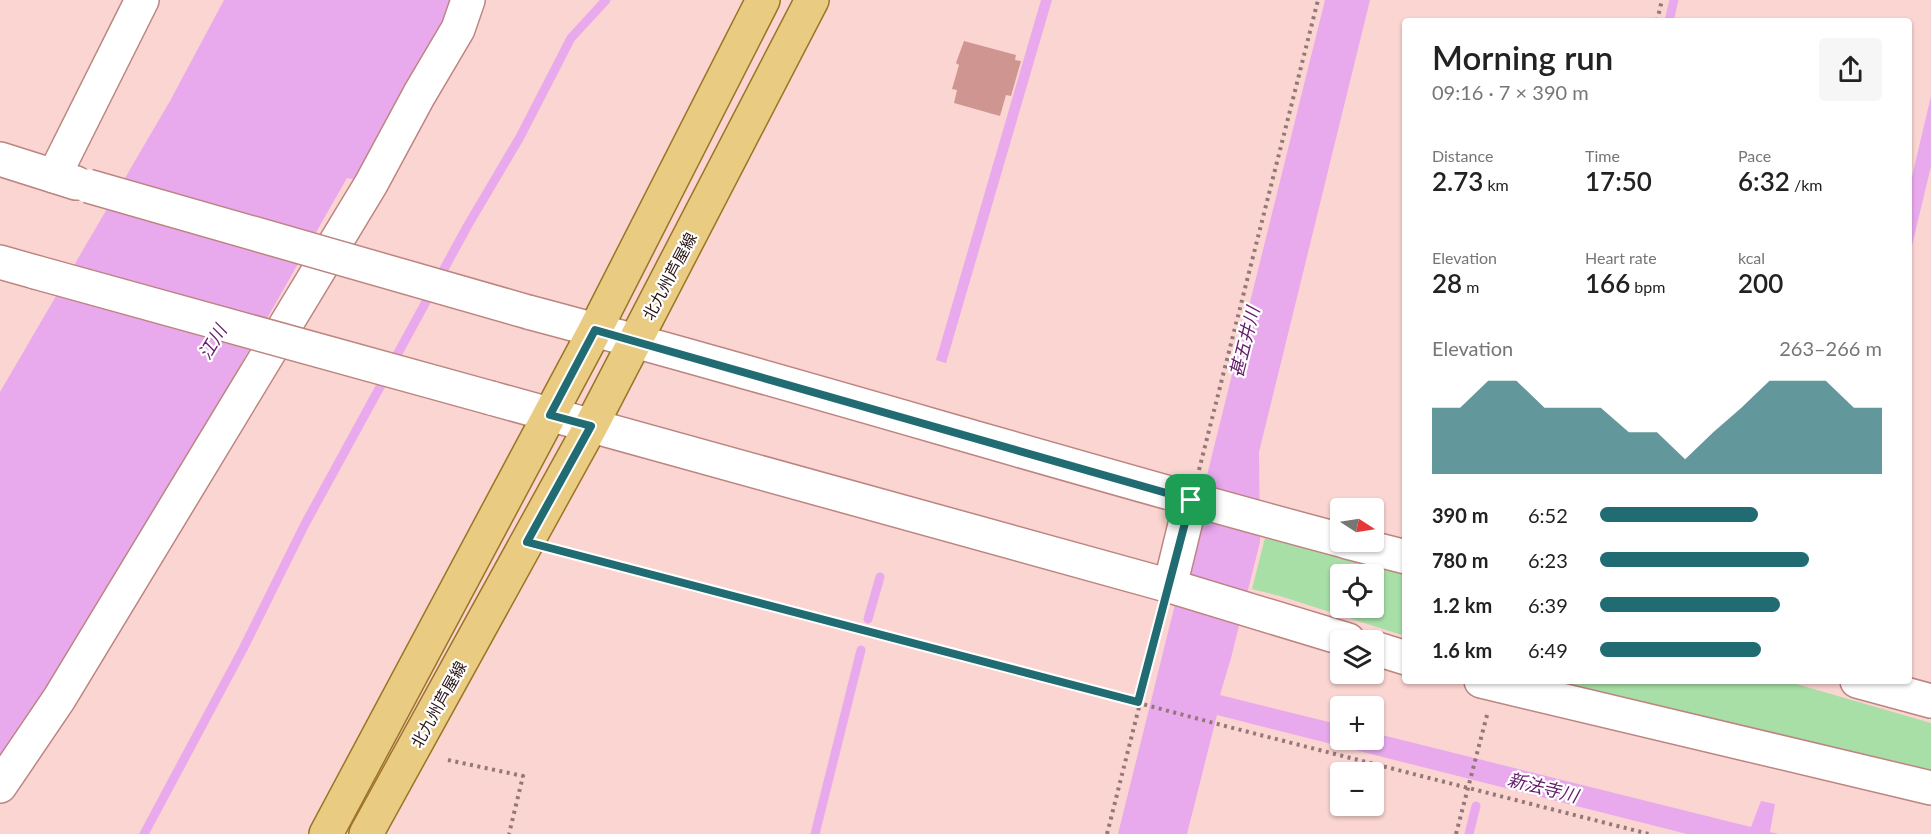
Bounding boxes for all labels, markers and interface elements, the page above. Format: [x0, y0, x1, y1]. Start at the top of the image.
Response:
text: Morning run [1432, 37, 1613, 77]
button: share [1819, 38, 1882, 101]
text: 09:16 · 7 × 390 m [1432, 80, 1589, 104]
text: Distance [1432, 146, 1493, 165]
text: Time [1585, 146, 1620, 165]
text: Pace [1738, 146, 1771, 165]
text: 2.73 [1432, 165, 1483, 197]
text: 17:50 [1585, 165, 1652, 197]
text: 6:32 [1738, 165, 1790, 197]
text: km [1483, 175, 1509, 194]
text: /km [1790, 175, 1822, 194]
street label: 北九州芦屋線 [638, 229, 700, 323]
text: Elevation [1432, 248, 1497, 267]
text: Heart rate [1585, 248, 1657, 267]
text: kcal [1738, 248, 1765, 267]
text: 28 [1432, 267, 1462, 299]
text: 166 [1585, 267, 1630, 299]
text: 200 [1738, 267, 1783, 299]
text: m [1462, 277, 1479, 296]
text: bpm [1630, 277, 1665, 296]
water label: 甚五井川 [1225, 302, 1264, 380]
water label: 江川 [193, 319, 232, 363]
text: Elevation [1432, 336, 1513, 360]
text: 263–266 m [1779, 336, 1882, 360]
pin [1165, 474, 1216, 525]
icon: arrive [1174, 483, 1207, 516]
north arrow [1330, 498, 1384, 552]
map controls [1330, 498, 1384, 816]
text: 390 m [1432, 503, 1488, 527]
text: 6:52 [1528, 503, 1568, 527]
text: 780 m [1432, 548, 1488, 572]
text: 6:23 [1528, 548, 1568, 572]
button: locate [1330, 564, 1384, 618]
text: 1.2 km [1432, 593, 1492, 617]
text: 6:39 [1528, 593, 1568, 617]
button: layers [1330, 630, 1384, 684]
text: 1.6 km [1432, 638, 1492, 662]
text: 6:49 [1528, 638, 1568, 662]
street label: 北九州芦屋線 [406, 657, 470, 751]
button: + [1330, 696, 1384, 750]
button: − [1330, 762, 1384, 816]
water label: 新法寺川 [1505, 768, 1583, 807]

